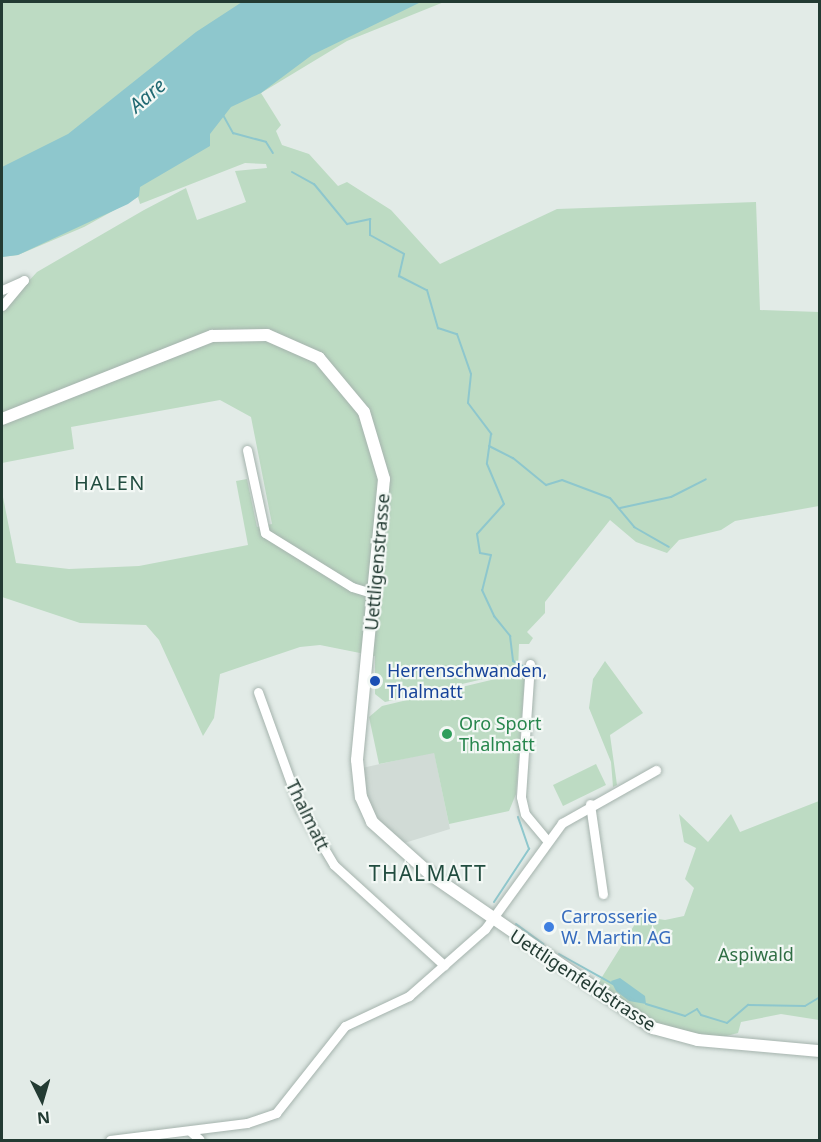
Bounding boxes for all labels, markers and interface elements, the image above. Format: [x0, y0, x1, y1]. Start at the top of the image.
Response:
water label: Aare [124, 73, 170, 117]
district label: HALEN [74, 470, 146, 494]
street label: Uettligenstrasse [360, 493, 394, 631]
place label: Herrenschwanden, Thalmatt [387, 660, 547, 702]
marker: Herrenschwanden, Thalmatt [368, 674, 382, 688]
place label: Oro Sport Thalmatt [459, 713, 541, 756]
marker: Oro Sport Thalmatt [440, 727, 454, 741]
street label: Thalmatt [282, 776, 334, 854]
district label: THALMATT [369, 860, 487, 886]
place label: Carrosserie W. Martin AG [561, 906, 671, 948]
marker: Carrosserie W. Martin AG [542, 920, 556, 934]
street label: Uettligenfeldstrasse [506, 925, 660, 1035]
park label: Aspiwald [718, 943, 794, 965]
north arrow [12, 1070, 72, 1130]
text: N [36, 1106, 51, 1129]

